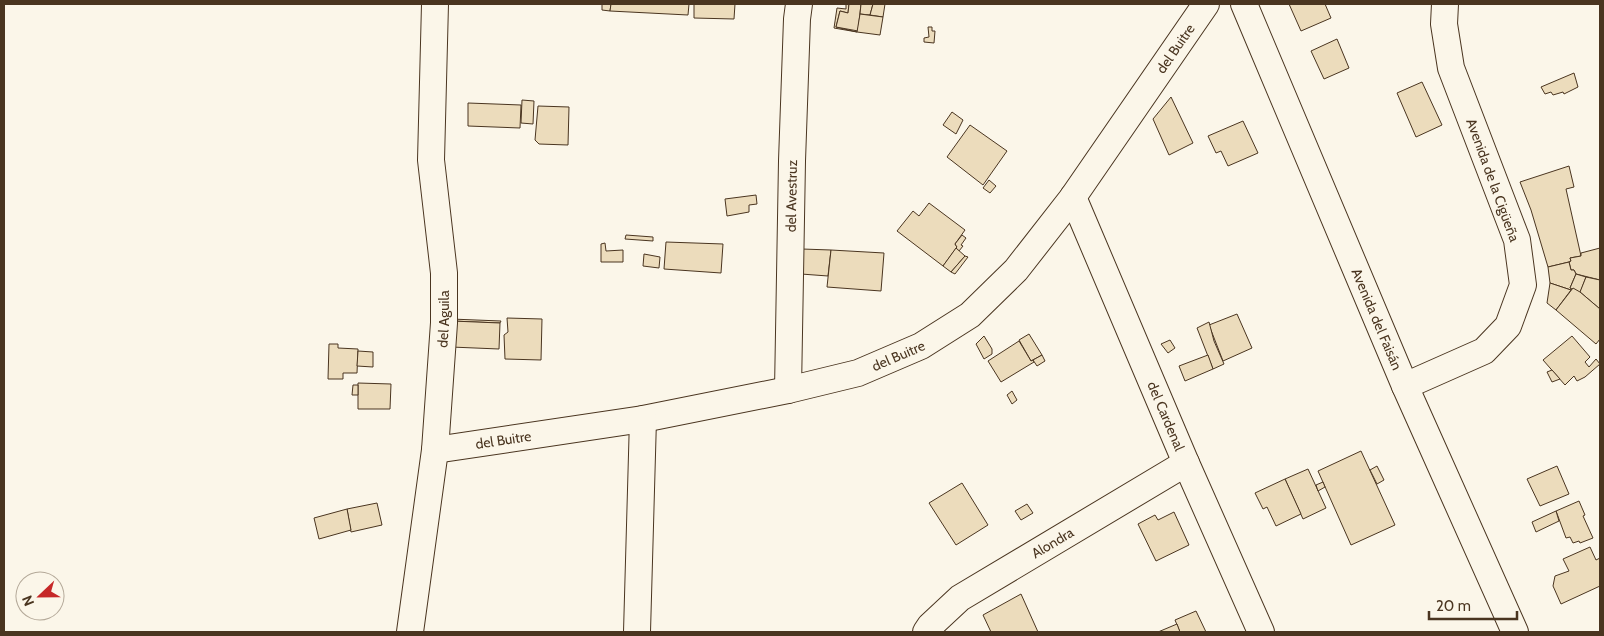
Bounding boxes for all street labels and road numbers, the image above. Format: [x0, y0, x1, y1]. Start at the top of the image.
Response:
street label: del Buitre [1152, 20, 1199, 77]
street label: Avenida de la Cigüeña [1462, 116, 1524, 244]
street label: del Avestruz [782, 159, 801, 232]
street label: Avenida del Faisán [1347, 266, 1406, 373]
street label: del Aguila [433, 290, 453, 348]
street label: del Buitre [869, 336, 928, 375]
street label: del Cardenal [1143, 379, 1189, 454]
street label: del Buitre [474, 427, 532, 453]
street label: Alondra [1028, 523, 1077, 562]

